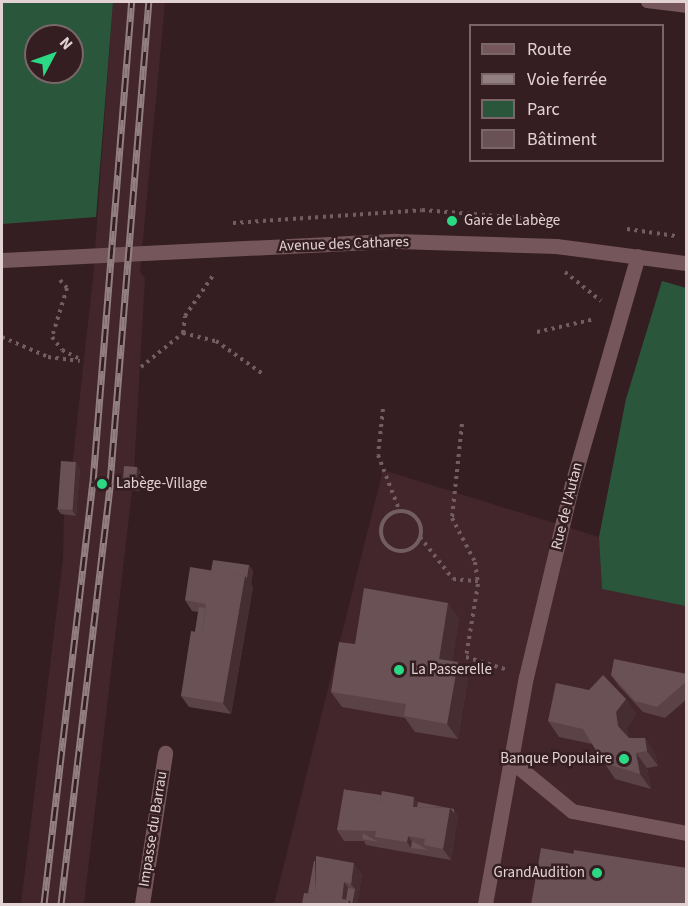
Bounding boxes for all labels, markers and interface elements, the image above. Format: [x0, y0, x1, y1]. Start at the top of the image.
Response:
north arrow [24, 24, 84, 84]
legend [469, 24, 664, 162]
text: N [54, 32, 78, 55]
text: Route [527, 37, 571, 62]
text: Voie ferrée [527, 67, 607, 92]
text: Parc [527, 97, 560, 122]
text: Bâtiment [527, 127, 597, 152]
place label: Gare de Labège [464, 212, 560, 230]
marker: Gare de Labège [445, 214, 459, 228]
street label: Avenue des Cathares [279, 233, 409, 255]
street label: Rue de l'Autan [547, 460, 587, 552]
marker: Labège-Village [93, 475, 111, 493]
place label: Labège-Village [116, 475, 207, 493]
place label: La Passerelle [411, 661, 492, 679]
marker: La Passerelle [392, 663, 406, 677]
place label: Banque Populaire [500, 750, 612, 768]
marker: Banque Populaire [617, 752, 631, 766]
street label: Impasse du Barrau [135, 770, 171, 888]
place label: GrandAudition [493, 864, 585, 882]
marker: GrandAudition [590, 866, 604, 880]

